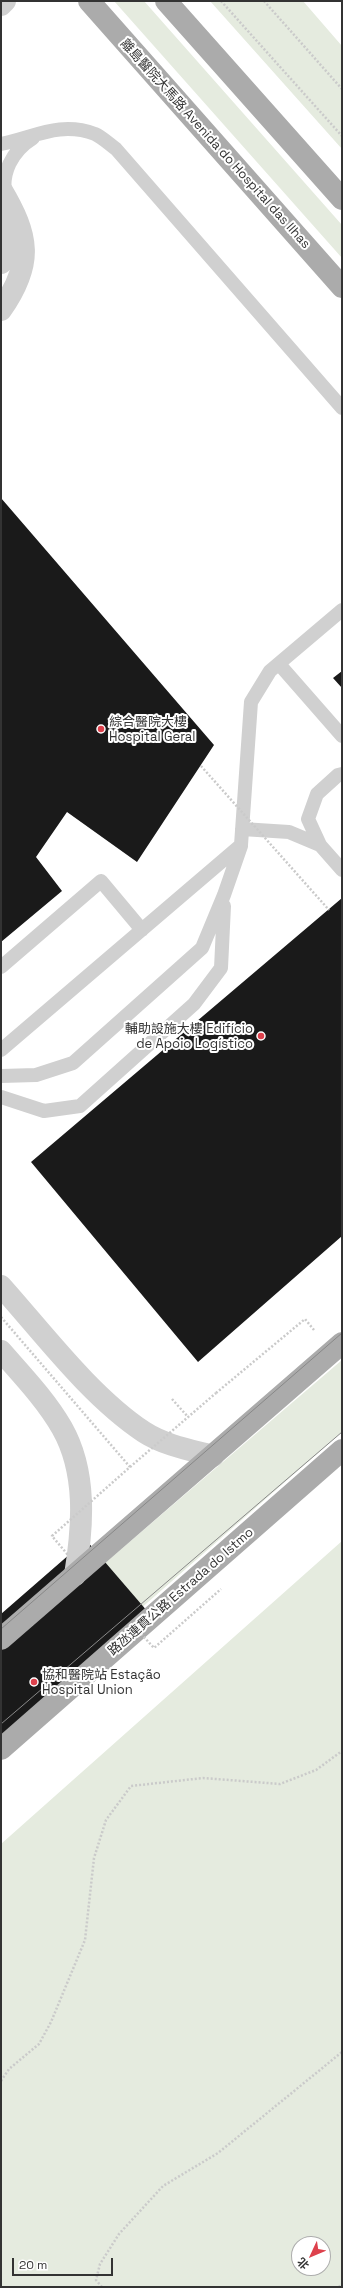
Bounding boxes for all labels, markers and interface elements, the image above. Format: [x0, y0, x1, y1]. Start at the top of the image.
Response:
street label: 離島醫院大馬路 Avenida do Hospital das Ilhas [117, 36, 313, 252]
place label: 綜合醫院大樓 Hospital Geral [109, 714, 196, 745]
marker: 綜合醫院大樓 Hospital Geral [96, 724, 106, 734]
place label: 輔助設施大樓 Edifício de Apoio Logístico [125, 1021, 253, 1052]
marker: 輔助設施大樓 Edifício de Apoio Logístico [256, 1031, 266, 1041]
street label: 路氹連貫公路 Estrada do Istmo [105, 1525, 257, 1659]
place label: 協和醫院站 Estação Hospital Union [42, 1667, 161, 1698]
marker: 協和醫院站 Estação Hospital Union [29, 1677, 39, 1687]
north arrow [291, 2236, 331, 2276]
scale bar [14, 2250, 115, 2276]
text: 北 [294, 2255, 312, 2272]
text: 20 m [19, 2257, 47, 2273]

